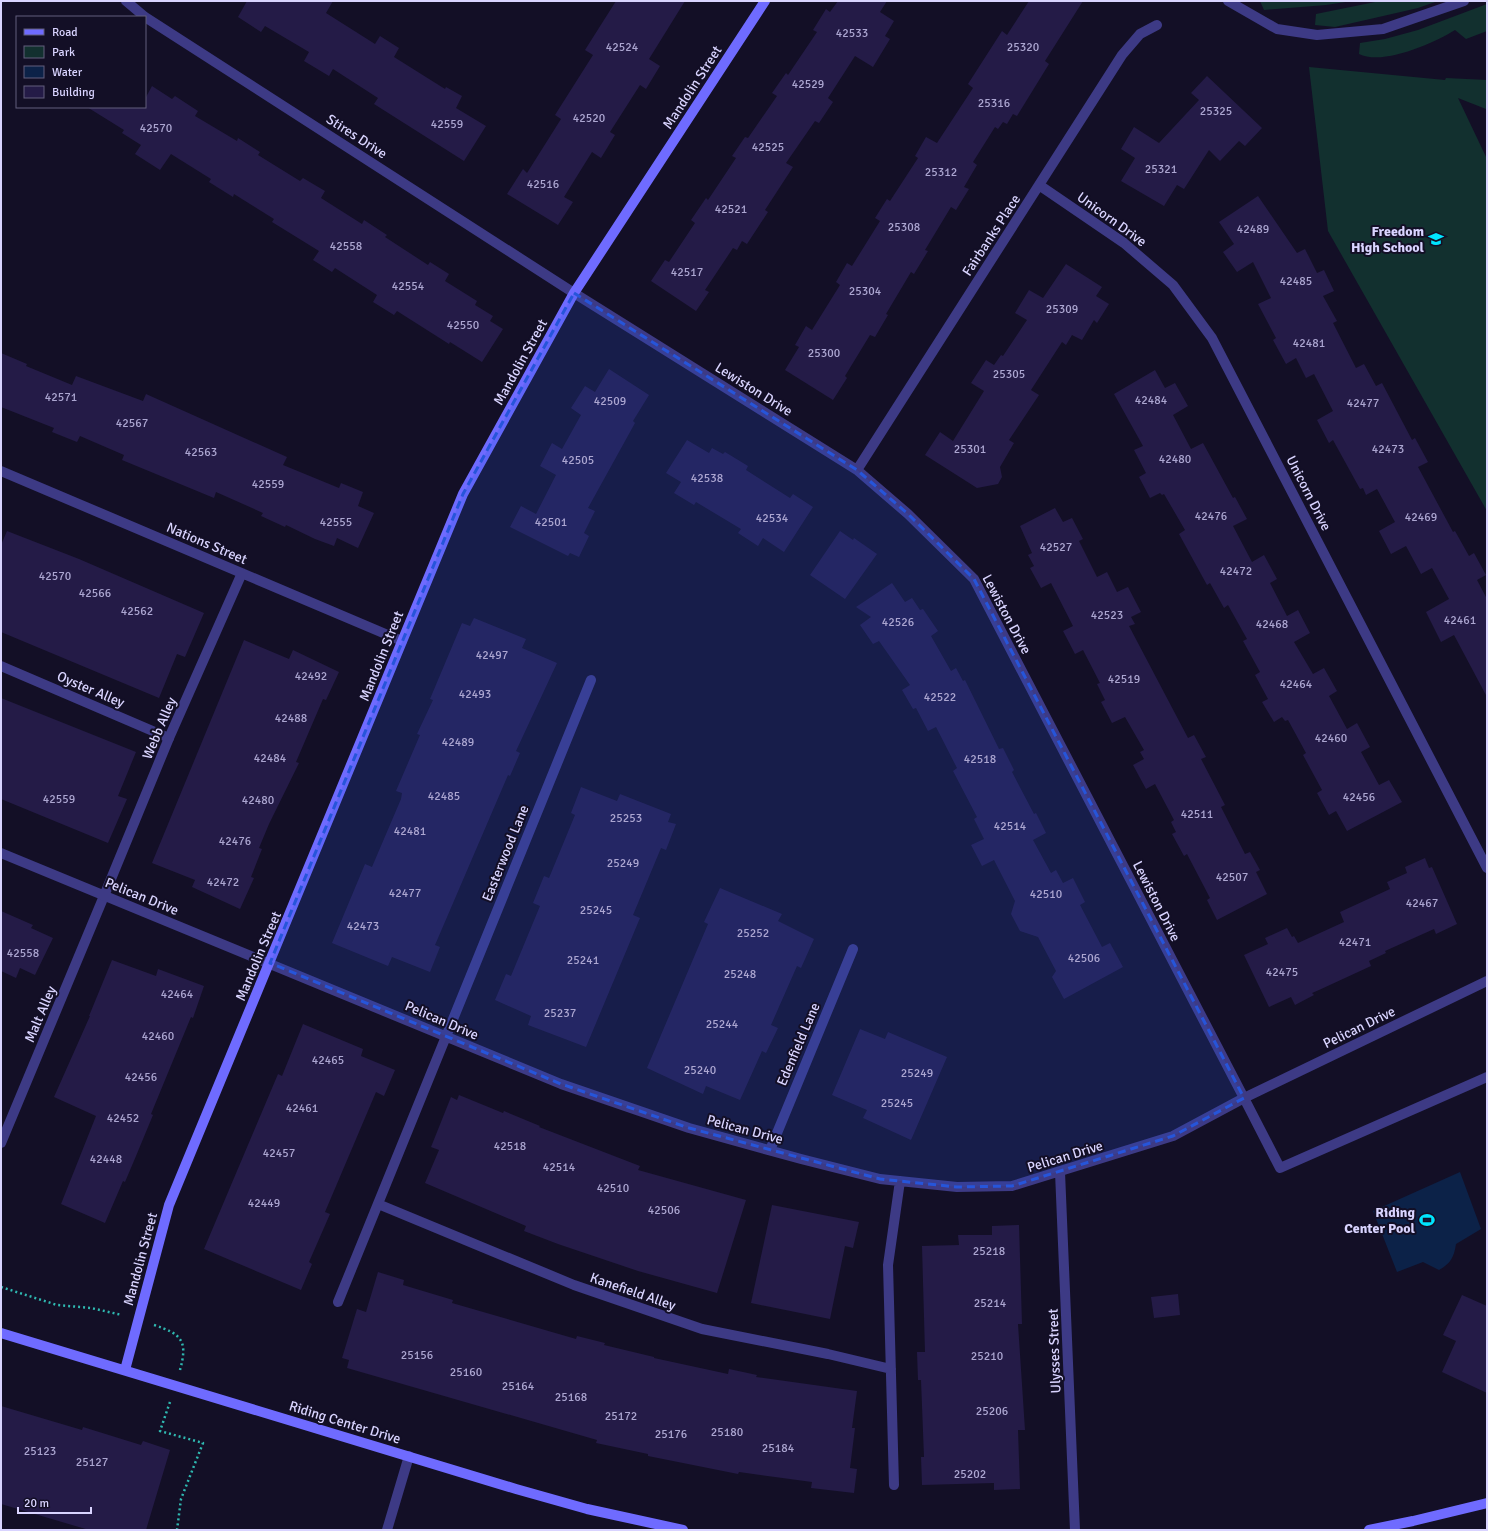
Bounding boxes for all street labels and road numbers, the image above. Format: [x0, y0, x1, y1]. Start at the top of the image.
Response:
street label: Mandolin Street [659, 42, 726, 132]
street label: Stires Drive [323, 111, 390, 162]
street label: Unicorn Drive [1074, 188, 1150, 250]
street label: Fairbanks Place [959, 191, 1024, 279]
street label: Mandolin Street [490, 316, 551, 408]
street label: Lewiston Drive [712, 359, 796, 420]
street label: Unicorn Drive [1282, 453, 1335, 534]
street label: Nations Street [164, 519, 250, 568]
street label: Lewiston Drive [978, 571, 1035, 657]
street label: Mandolin Street [356, 609, 407, 704]
street label: Oyster Alley [54, 668, 128, 711]
street label: Webb Alley [139, 694, 180, 762]
street label: Easterwood Lane [478, 803, 532, 904]
street label: Lewiston Drive [1129, 858, 1184, 944]
street label: Pelican Drive [102, 874, 181, 919]
street label: Mandolin Street [232, 909, 285, 1004]
street label: Malt Alley [21, 983, 60, 1045]
street label: Pelican Drive [403, 997, 481, 1044]
street label: Edenfield Lane [773, 1000, 824, 1088]
street label: Pelican Drive [1320, 1003, 1398, 1052]
street label: Pelican Drive [705, 1111, 785, 1148]
street label: Pelican Drive [1025, 1137, 1105, 1176]
street label: Mandolin Street [120, 1211, 161, 1308]
street label: Kanefield Alley [588, 1269, 678, 1314]
street label: Ulysses Street [1045, 1308, 1064, 1394]
street label: Riding Center Drive [287, 1397, 403, 1448]

